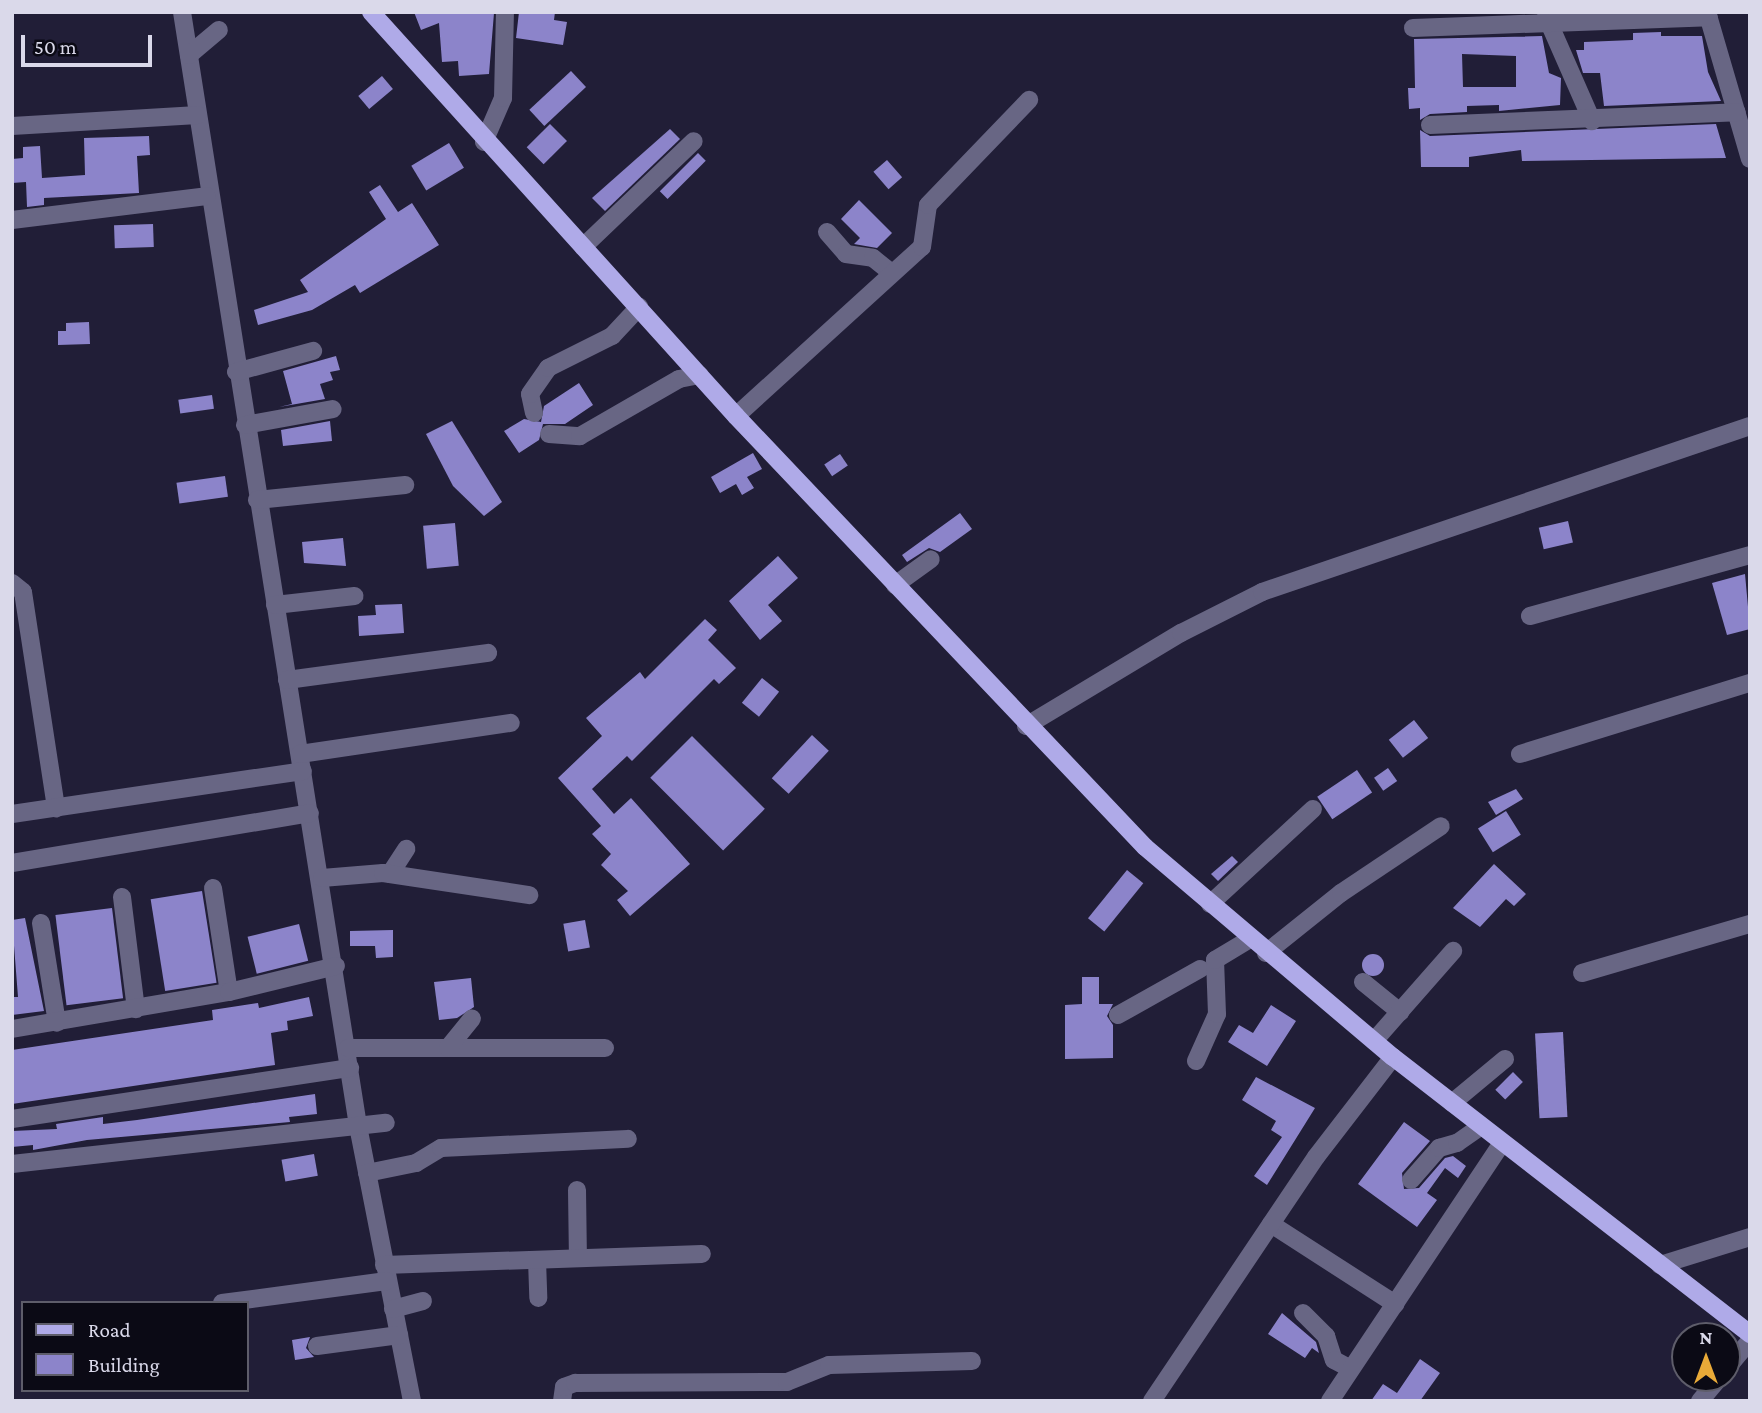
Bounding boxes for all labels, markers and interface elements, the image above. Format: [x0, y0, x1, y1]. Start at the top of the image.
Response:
scale bar [24, 21, 156, 65]
text: 50 m [34, 35, 77, 59]
legend [21, 1301, 248, 1392]
text: Road [88, 1318, 131, 1342]
north arrow [1671, 1322, 1741, 1392]
text: N [1700, 1327, 1712, 1348]
text: Building [88, 1353, 160, 1377]

